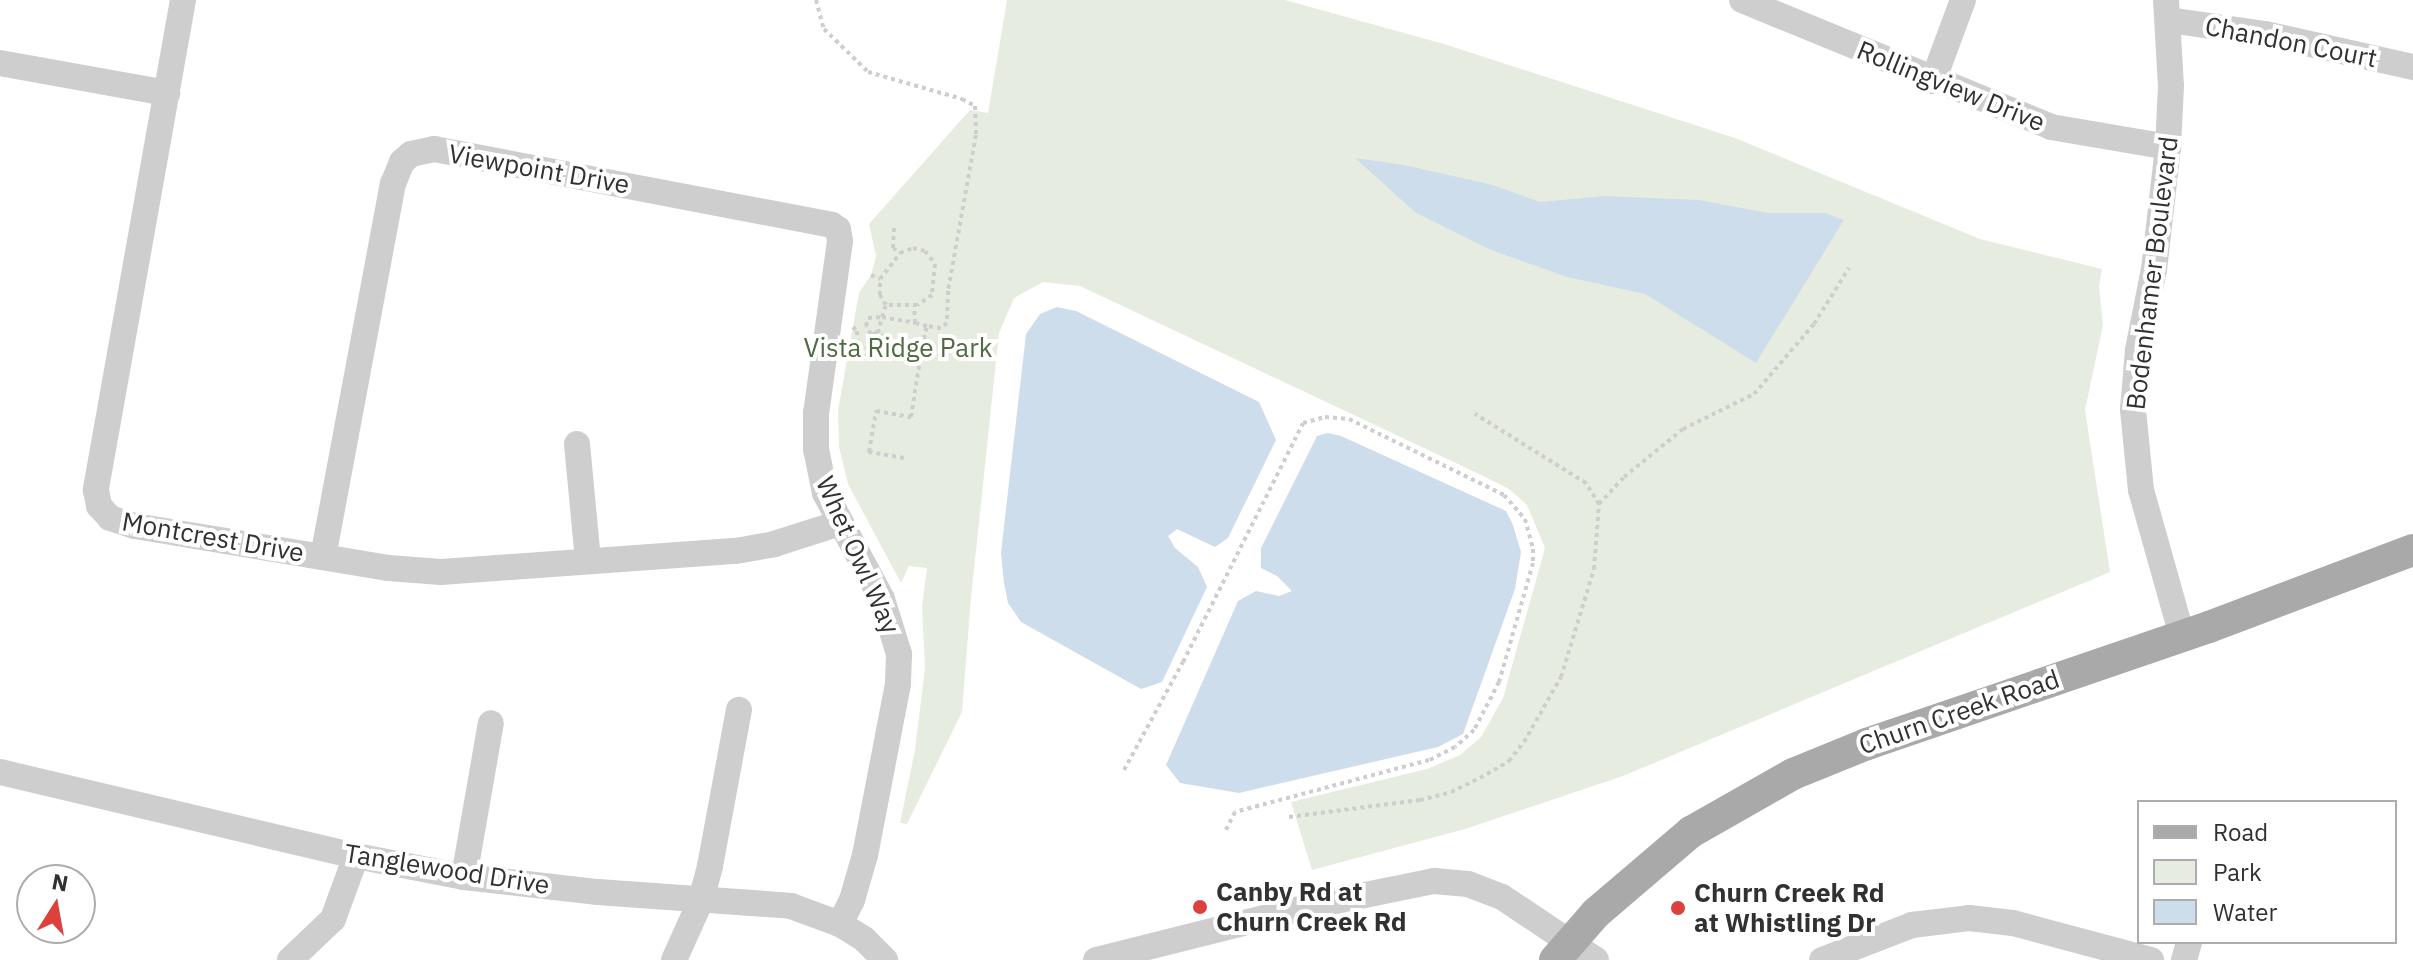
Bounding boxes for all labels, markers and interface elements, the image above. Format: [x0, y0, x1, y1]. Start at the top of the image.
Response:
street label: Chandon Court [2202, 10, 2380, 74]
street label: Rollingview Drive [1853, 34, 2049, 138]
street label: Bodenhamer Boulevard [2120, 134, 2184, 412]
street label: Viewpoint Drive [446, 138, 632, 200]
park label: Vista Ridge Park [804, 332, 992, 364]
street label: Whet Owl Way [809, 472, 907, 638]
street label: Montcrest Drive [120, 506, 306, 568]
street label: Churn Creek Road [1855, 663, 2063, 761]
legend [2137, 800, 2397, 944]
text: Road [2213, 816, 2268, 848]
street label: Tanglewood Drive [342, 837, 552, 901]
text: Park [2213, 856, 2262, 888]
north arrow [16, 864, 96, 944]
text: N [50, 866, 71, 898]
place label: Canby Rd at Churn Creek Rd [1216, 876, 1407, 938]
place label: Churn Creek Rd at Whistling Dr [1694, 877, 1885, 938]
text: Water [2213, 896, 2277, 928]
marker: Canby Rd at Churn Creek Rd [1191, 898, 1209, 916]
marker: Churn Creek Rd at Whistling Dr [1669, 899, 1687, 917]

